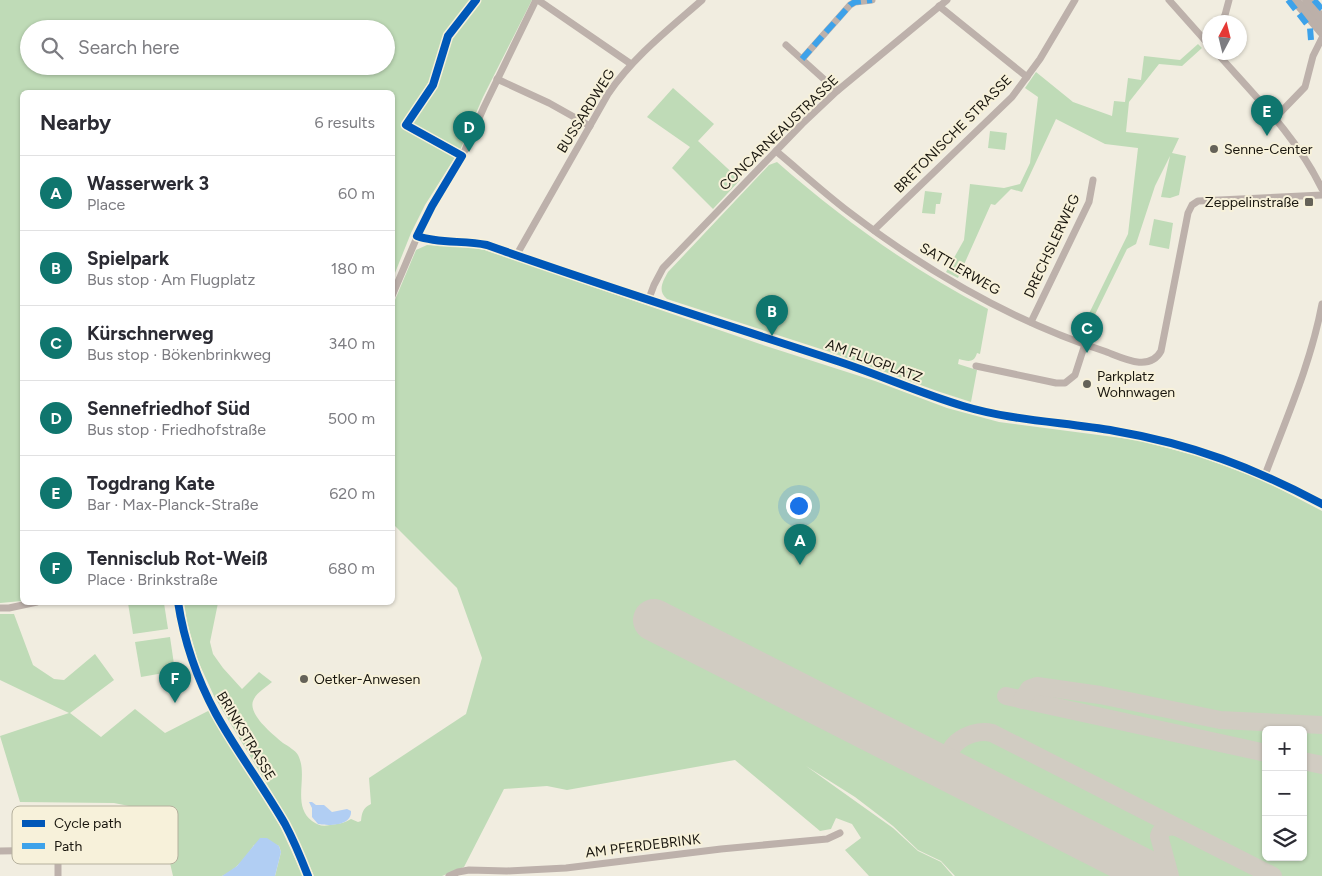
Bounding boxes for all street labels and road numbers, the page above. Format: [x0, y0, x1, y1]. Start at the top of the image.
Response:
street label: BUSSARDWEG [553, 66, 619, 156]
street label: BRETONISCHE STRASSE [890, 71, 1016, 197]
street label: CONCARNEAUSTRASSE [716, 72, 842, 194]
street label: DRECHSLERWEG [1021, 191, 1084, 301]
street label: SATTLERWEG [917, 239, 1004, 299]
street label: AM FLUGPLATZ [823, 336, 925, 386]
street label: BRINKSTRASSE [213, 689, 279, 783]
street label: AM PFERDEBRINK [584, 830, 702, 862]

